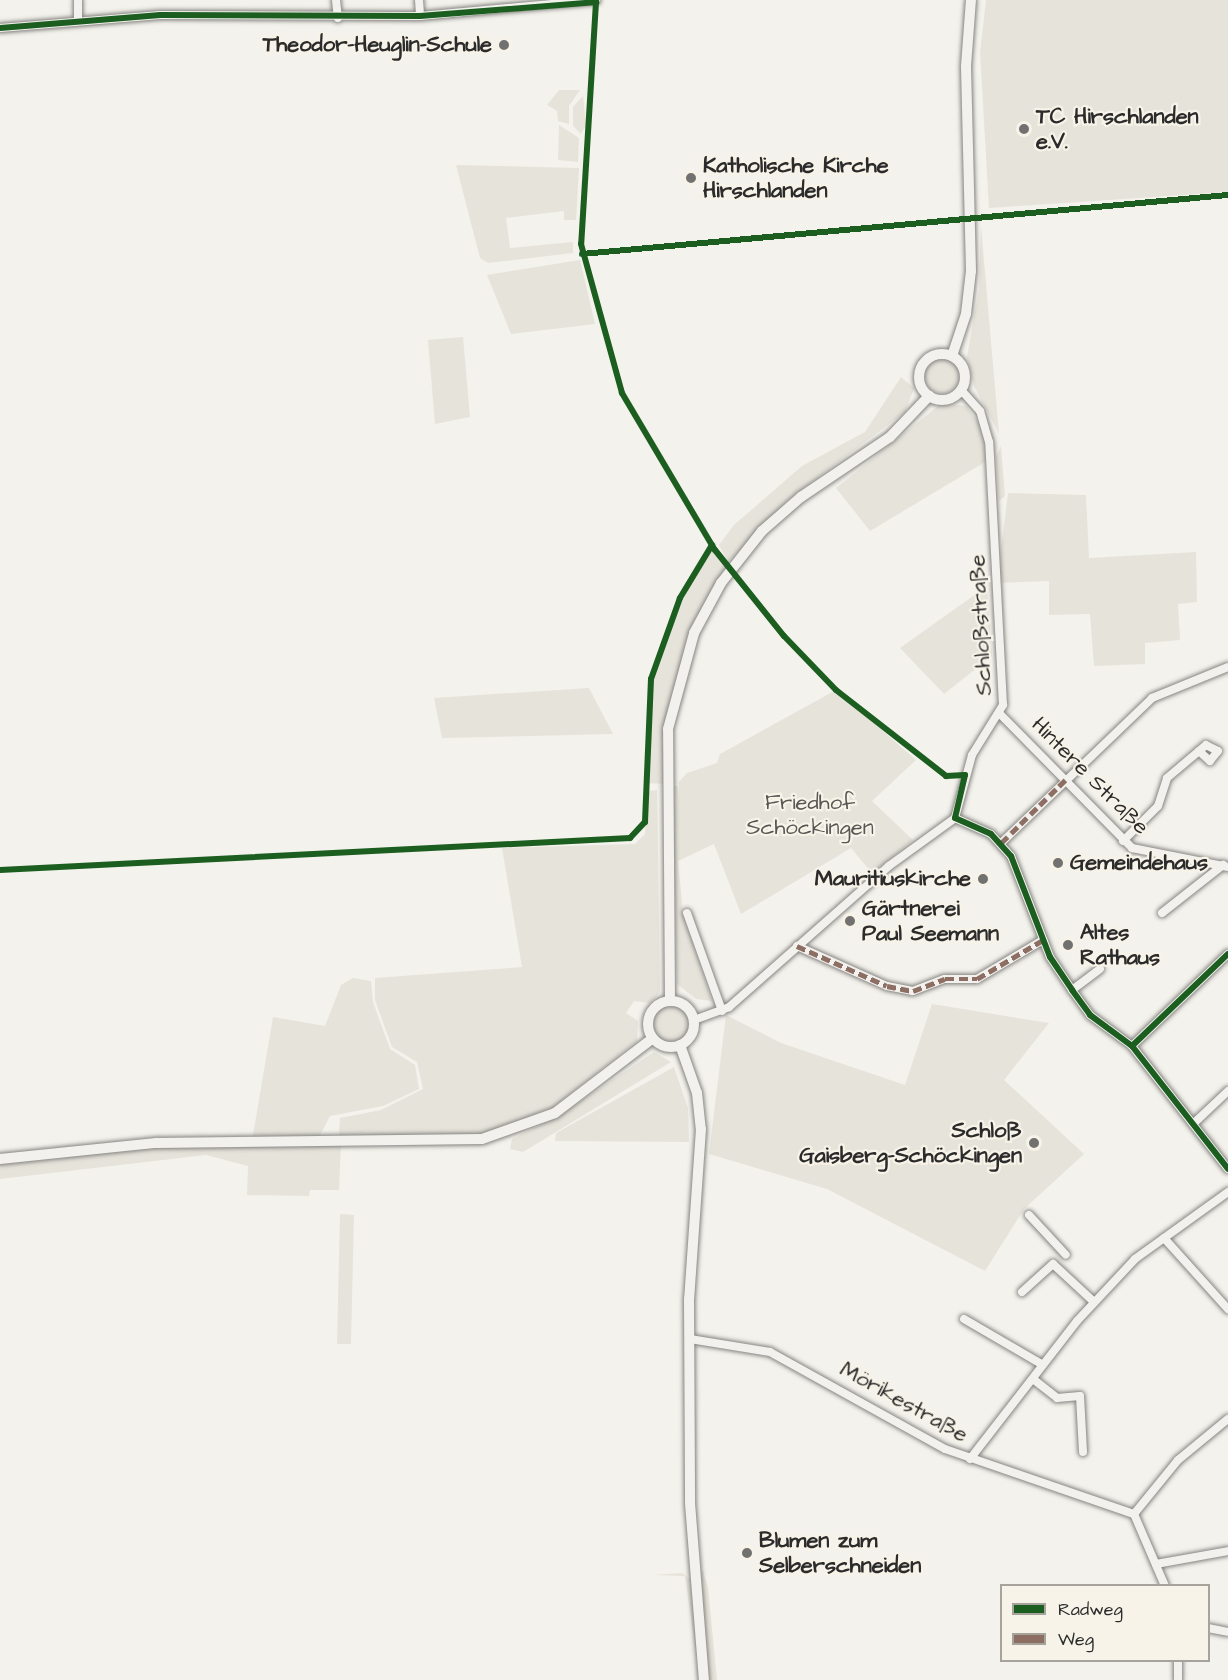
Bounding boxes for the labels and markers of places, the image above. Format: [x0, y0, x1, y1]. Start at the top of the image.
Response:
place label: Theodor-Heuglin-Schule [263, 32, 492, 58]
marker: Theodor-Heuglin-Schule [497, 38, 511, 52]
place label: TC Hirschlanden e.V. [1036, 103, 1199, 154]
marker: TC Hirschlanden e.V. [1017, 122, 1031, 136]
place label: Katholische Kirche Hirschlanden [703, 152, 889, 204]
marker: Katholische Kirche Hirschlanden [684, 171, 698, 185]
place label: Gemeindehaus [1070, 850, 1208, 876]
marker: Gemeindehaus [1051, 856, 1065, 870]
place label: Mauritiuskirche [815, 866, 971, 892]
marker: Mauritiuskirche [976, 872, 990, 886]
place label: Gärtnerei Paul Seemann [862, 895, 999, 946]
marker: Gärtnerei Paul Seemann [843, 914, 857, 928]
place label: Altes Rathaus [1080, 919, 1160, 970]
marker: Altes Rathaus [1061, 938, 1075, 952]
place label: Schloß Gaisberg-Schöckingen [799, 1117, 1022, 1168]
marker: Schloß Gaisberg-Schöckingen [1027, 1136, 1041, 1150]
place label: Blumen zum Selberschneiden [759, 1527, 921, 1579]
marker: Blumen zum Selberschneiden [740, 1546, 754, 1560]

